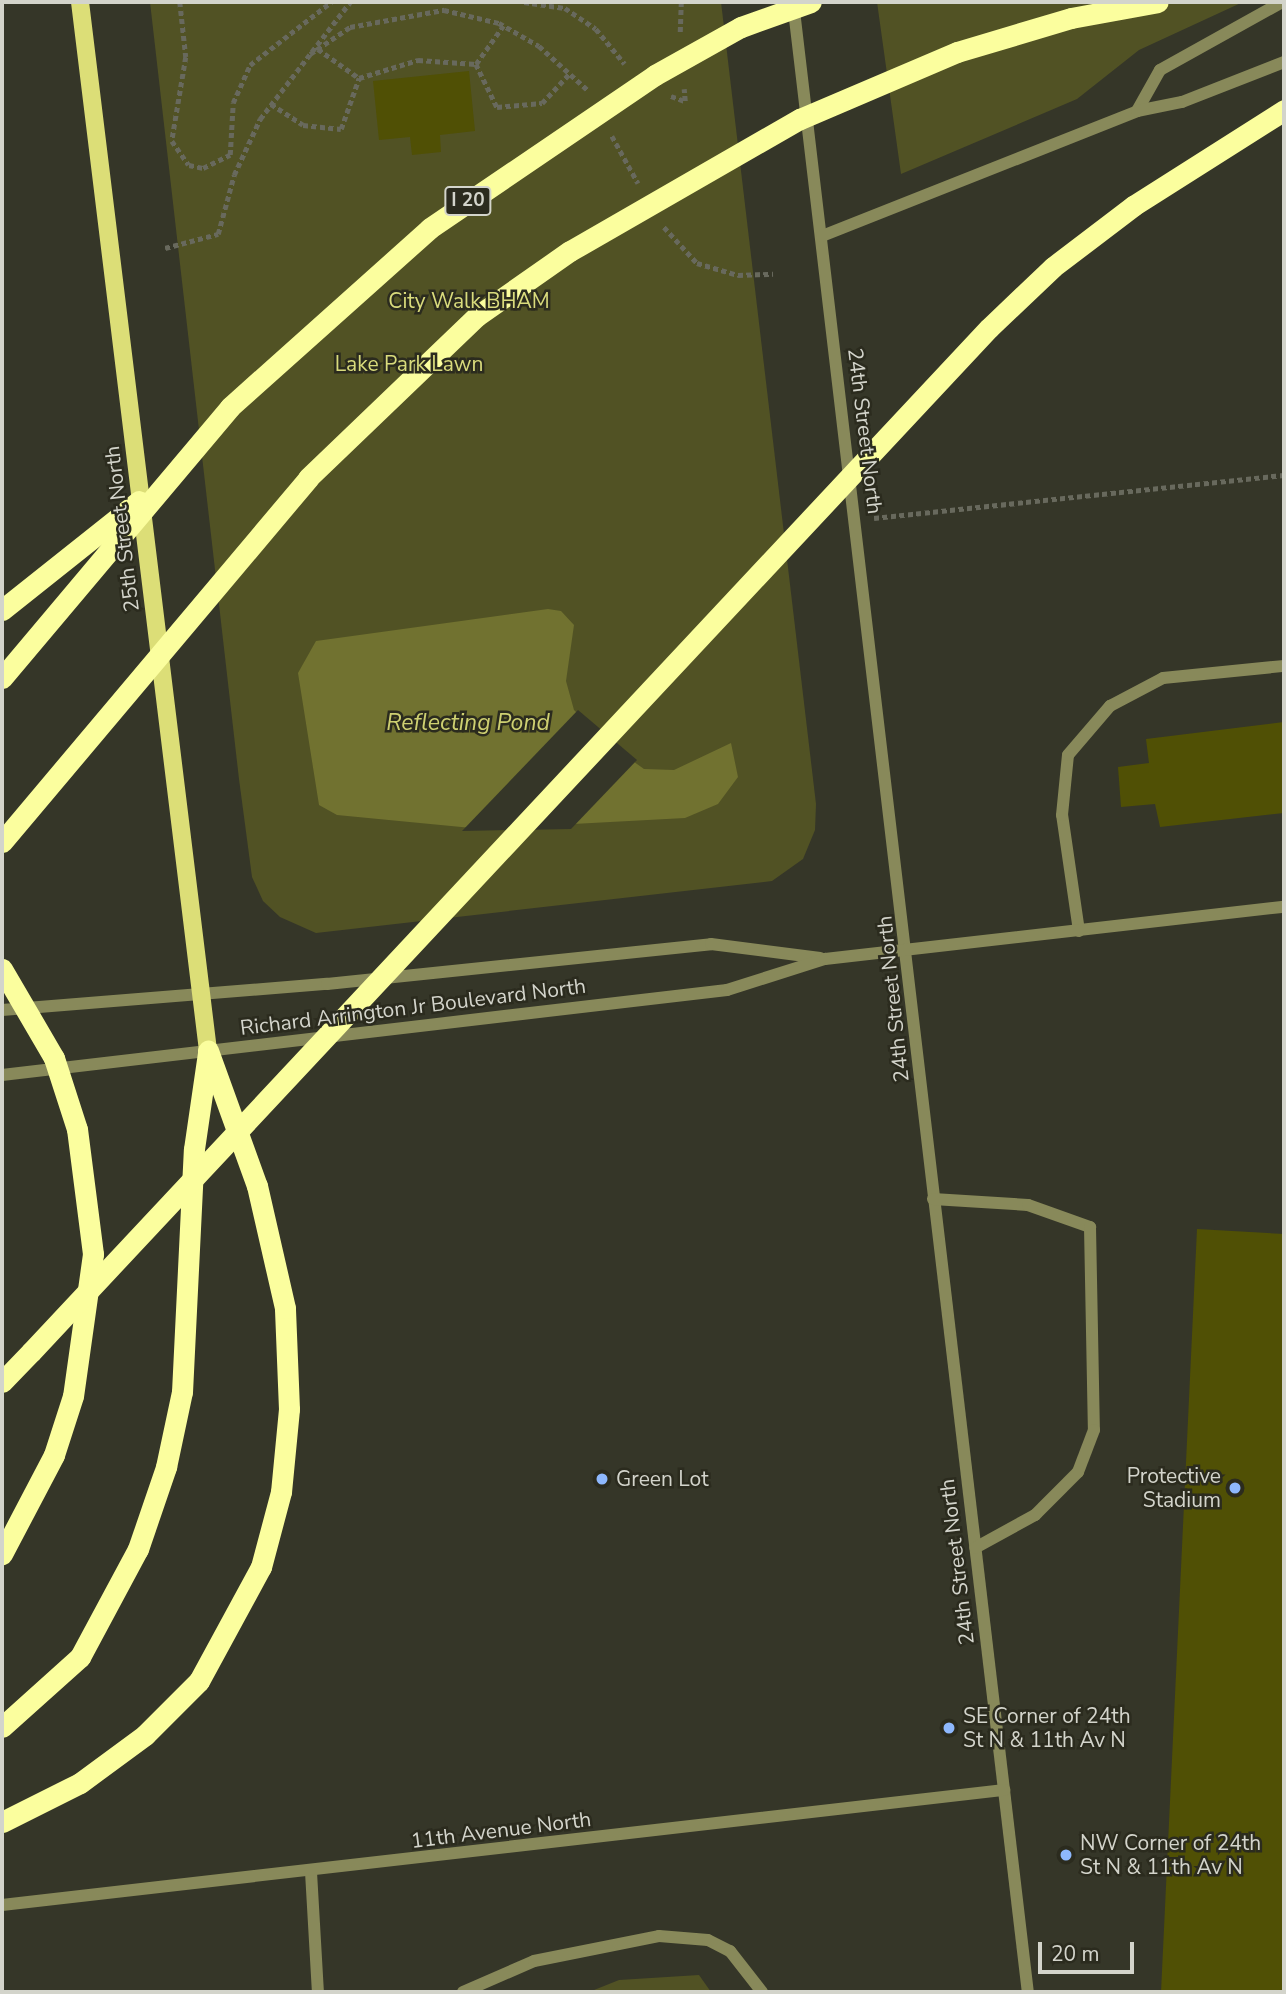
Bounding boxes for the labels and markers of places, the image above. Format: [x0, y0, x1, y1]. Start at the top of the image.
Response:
place label: Protective Stadium [1127, 1463, 1221, 1513]
place label: Green Lot [616, 1466, 709, 1492]
marker: Green Lot [594, 1471, 610, 1487]
marker: Protective Stadium [1227, 1480, 1243, 1496]
place label: SE Corner of 24th St N & 11th Av N [963, 1703, 1131, 1753]
marker: SE Corner of 24th St N & 11th Av N [941, 1720, 957, 1736]
place label: NW Corner of 24th St N & 11th Av N [1080, 1830, 1261, 1880]
marker: NW Corner of 24th St N & 11th Av N [1058, 1847, 1074, 1863]

